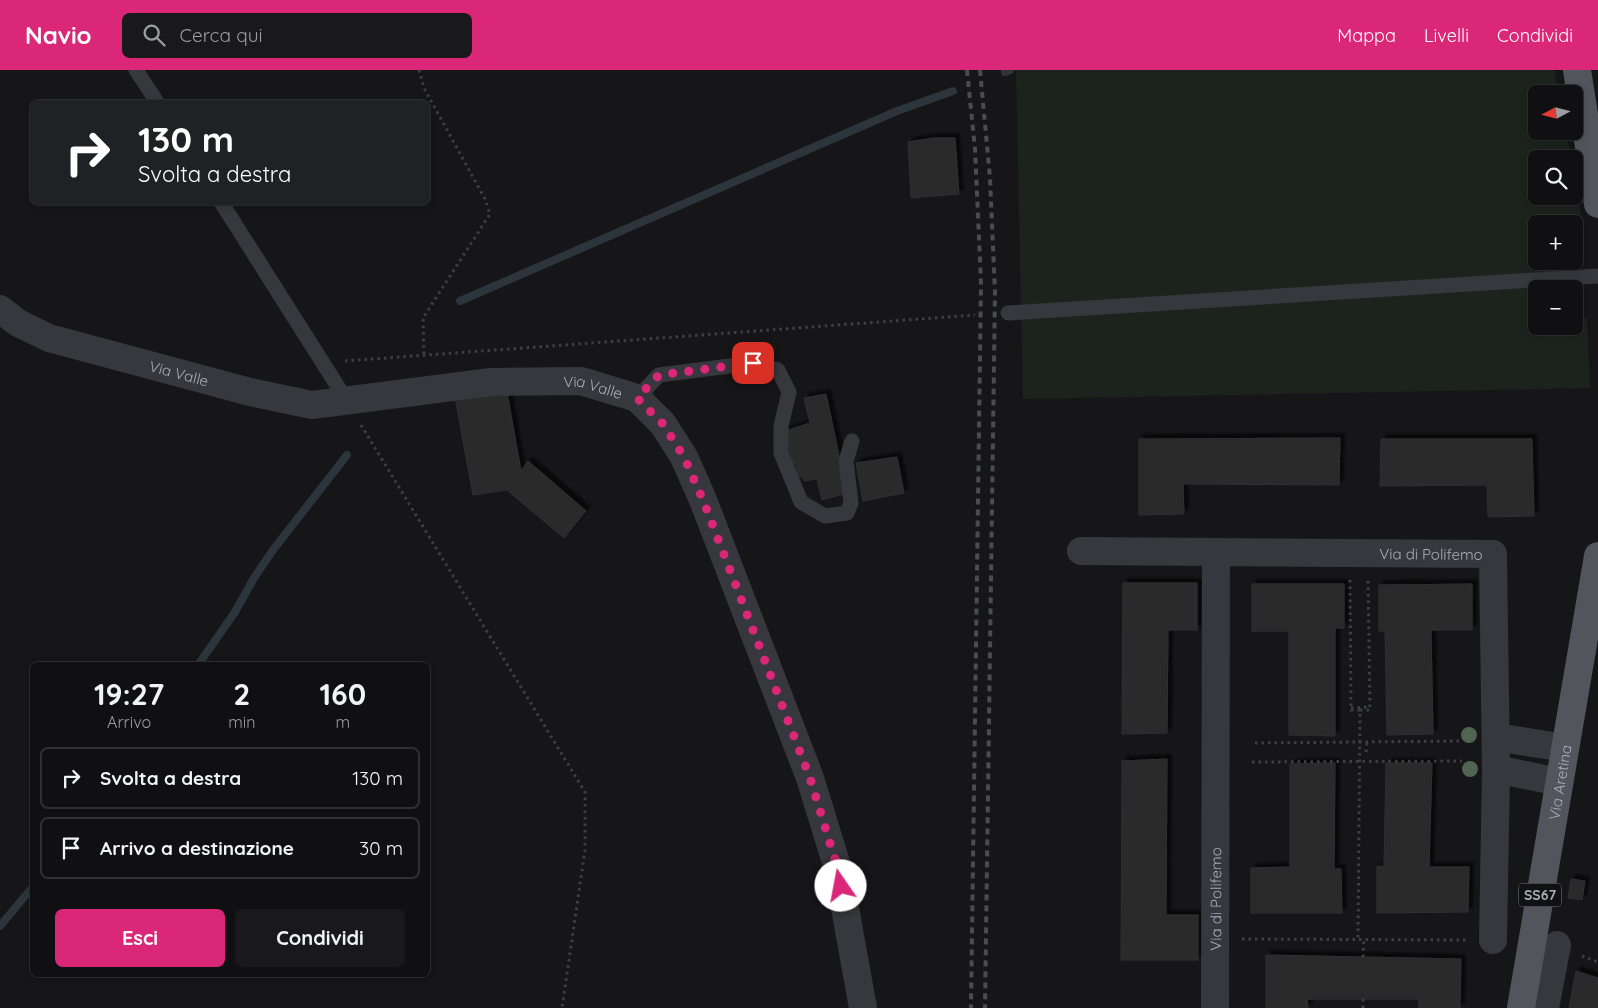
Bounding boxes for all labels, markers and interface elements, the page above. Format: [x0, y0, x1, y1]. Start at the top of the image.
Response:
search box [122, 13, 472, 58]
text: Navio [25, 20, 92, 50]
icon: search [140, 21, 168, 49]
text: Cerca qui [180, 23, 263, 47]
text: Mappa [1337, 24, 1396, 47]
text: Livelli [1424, 24, 1469, 47]
text: Condividi [1497, 24, 1573, 47]
north arrow [1528, 85, 1582, 140]
map controls [1528, 85, 1583, 335]
text: 130 m [138, 117, 234, 161]
icon: right [55, 120, 120, 185]
button: search [1528, 150, 1583, 205]
text: Svolta a destra [138, 160, 291, 188]
button: + [1528, 215, 1583, 270]
button: − [1528, 280, 1583, 335]
pin [732, 342, 774, 384]
icon: arrive [739, 349, 767, 377]
street label: Via Valle [147, 356, 211, 390]
street label: Via Valle [563, 371, 625, 403]
street label: Via di Polifemo [1379, 544, 1483, 563]
text: 19:27 [94, 675, 164, 713]
text: 2 [233, 675, 250, 713]
text: 160 [319, 675, 366, 713]
text: Arrivo [107, 712, 151, 732]
text: min [228, 712, 256, 732]
text: m [335, 712, 350, 732]
street label: Via Aretina [1544, 743, 1575, 821]
icon: right [57, 764, 85, 792]
text: Svolta a destra [100, 766, 241, 790]
text: 130 m [352, 766, 403, 790]
icon: arrive [57, 834, 85, 862]
text: Arrivo a destinazione [100, 836, 294, 860]
text: 30 m [359, 836, 403, 860]
street label: Via di Polifemo [1206, 847, 1225, 951]
position arrow [814, 859, 866, 911]
road number: SS67 [1519, 884, 1561, 906]
button: Esci [55, 909, 225, 967]
button: Condividi [235, 909, 405, 967]

